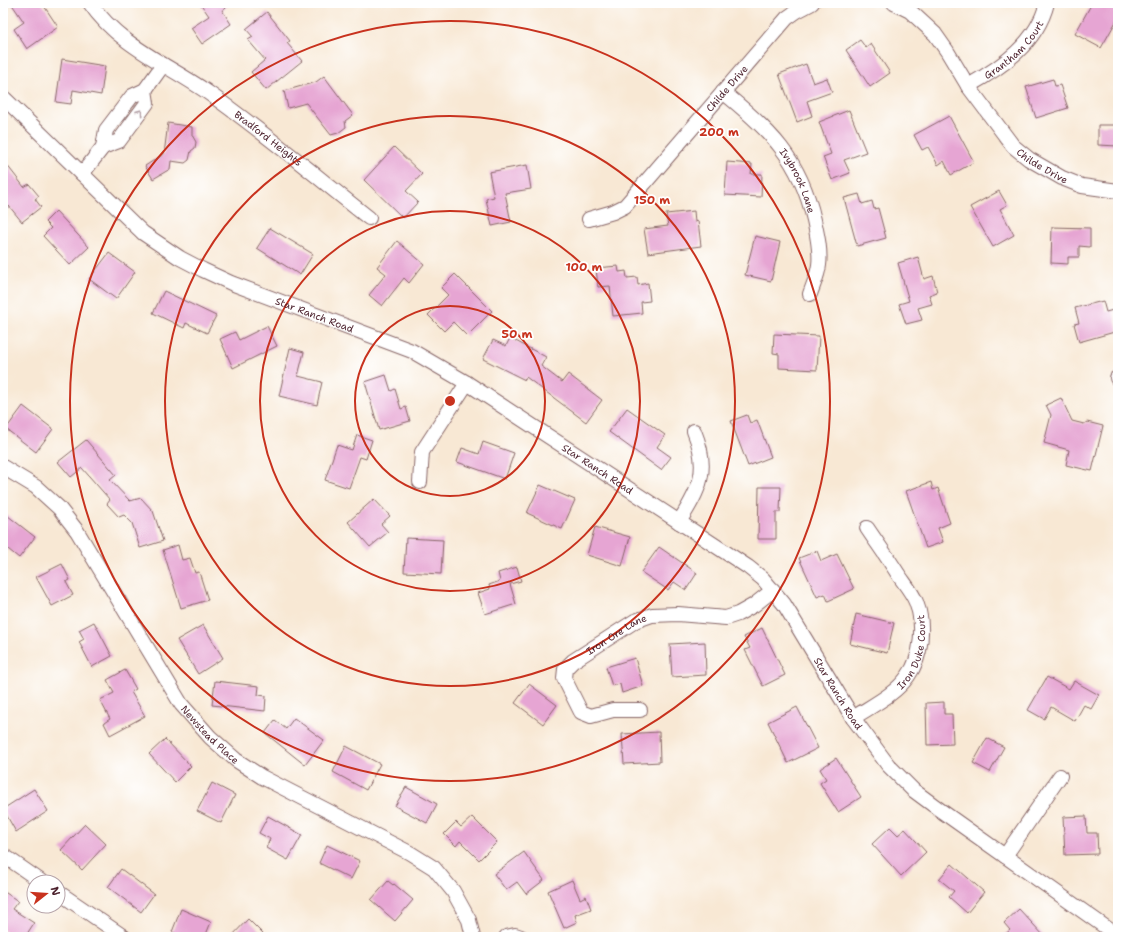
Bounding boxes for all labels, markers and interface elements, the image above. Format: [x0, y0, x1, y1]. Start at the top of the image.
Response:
street label: Grantham Court [982, 18, 1046, 82]
street label: Childe Drive [703, 62, 751, 115]
street label: Bradford Heights [232, 108, 305, 169]
one-way arrow [135, 110, 142, 117]
text: 200 m [699, 124, 739, 140]
street label: Ivybrook Lane [777, 146, 818, 215]
street label: Childe Drive [1014, 146, 1070, 187]
text: 150 m [634, 192, 670, 208]
text: 100 m [566, 259, 603, 275]
street label: Star Ranch Road [274, 294, 356, 336]
text: 50 m [502, 326, 533, 342]
centre of rings [443, 394, 457, 408]
street label: Star Ranch Road [559, 441, 636, 497]
street label: Iron Ore Lane [584, 611, 649, 658]
street label: Iron Duke Court [894, 614, 928, 692]
street label: Star Ranch Road [811, 655, 866, 733]
street label: Newstead Place [178, 703, 242, 767]
north arrow [26, 874, 66, 914]
text: N [47, 885, 64, 898]

